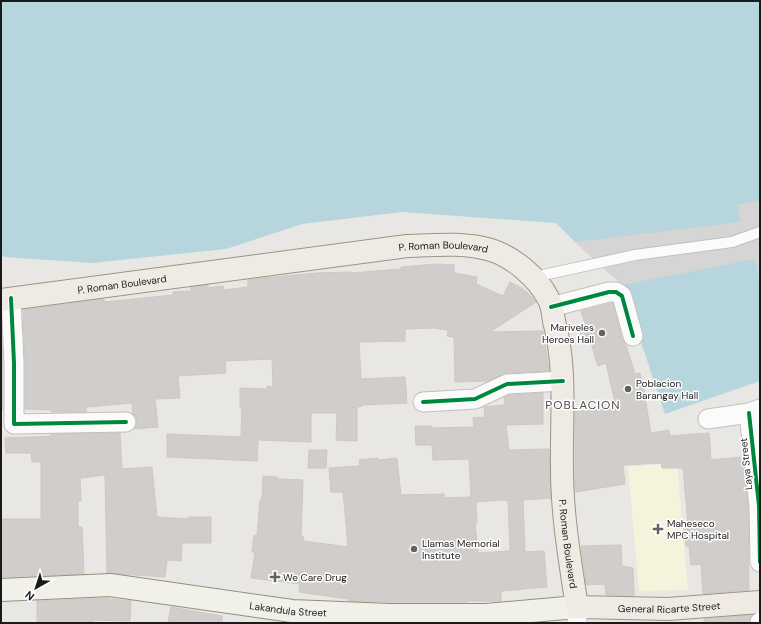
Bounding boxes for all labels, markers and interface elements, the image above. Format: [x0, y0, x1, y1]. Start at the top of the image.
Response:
street label: P. Roman Boulevard [398, 238, 489, 255]
street label: P. Roman Boulevard [77, 272, 167, 296]
place label: Mariveles Heroes Hall [542, 321, 594, 346]
marker: Mariveles Heroes Hall [597, 328, 607, 338]
place label: Poblacion Barangay Hall [636, 377, 698, 402]
marker: Poblacion Barangay Hall [623, 384, 633, 394]
district label: POBLACION [545, 397, 621, 413]
street label: Laya Street [737, 437, 755, 491]
street label: P. Roman Boulevard [557, 499, 581, 589]
place label: Maheseco MPC Hospital [667, 517, 729, 542]
marker: Maheseco MPC Hospital [652, 523, 664, 535]
place label: Llamas Memorial Institute [422, 537, 500, 562]
marker: Llamas Memorial Institute [409, 544, 419, 554]
north arrow [16, 568, 56, 608]
place label: We Care Drug [283, 571, 347, 584]
marker: We Care Drug [270, 572, 280, 582]
text: N [22, 588, 37, 604]
street label: Lakandula Street [249, 599, 327, 619]
street label: General Ricarte Street [618, 599, 721, 616]

